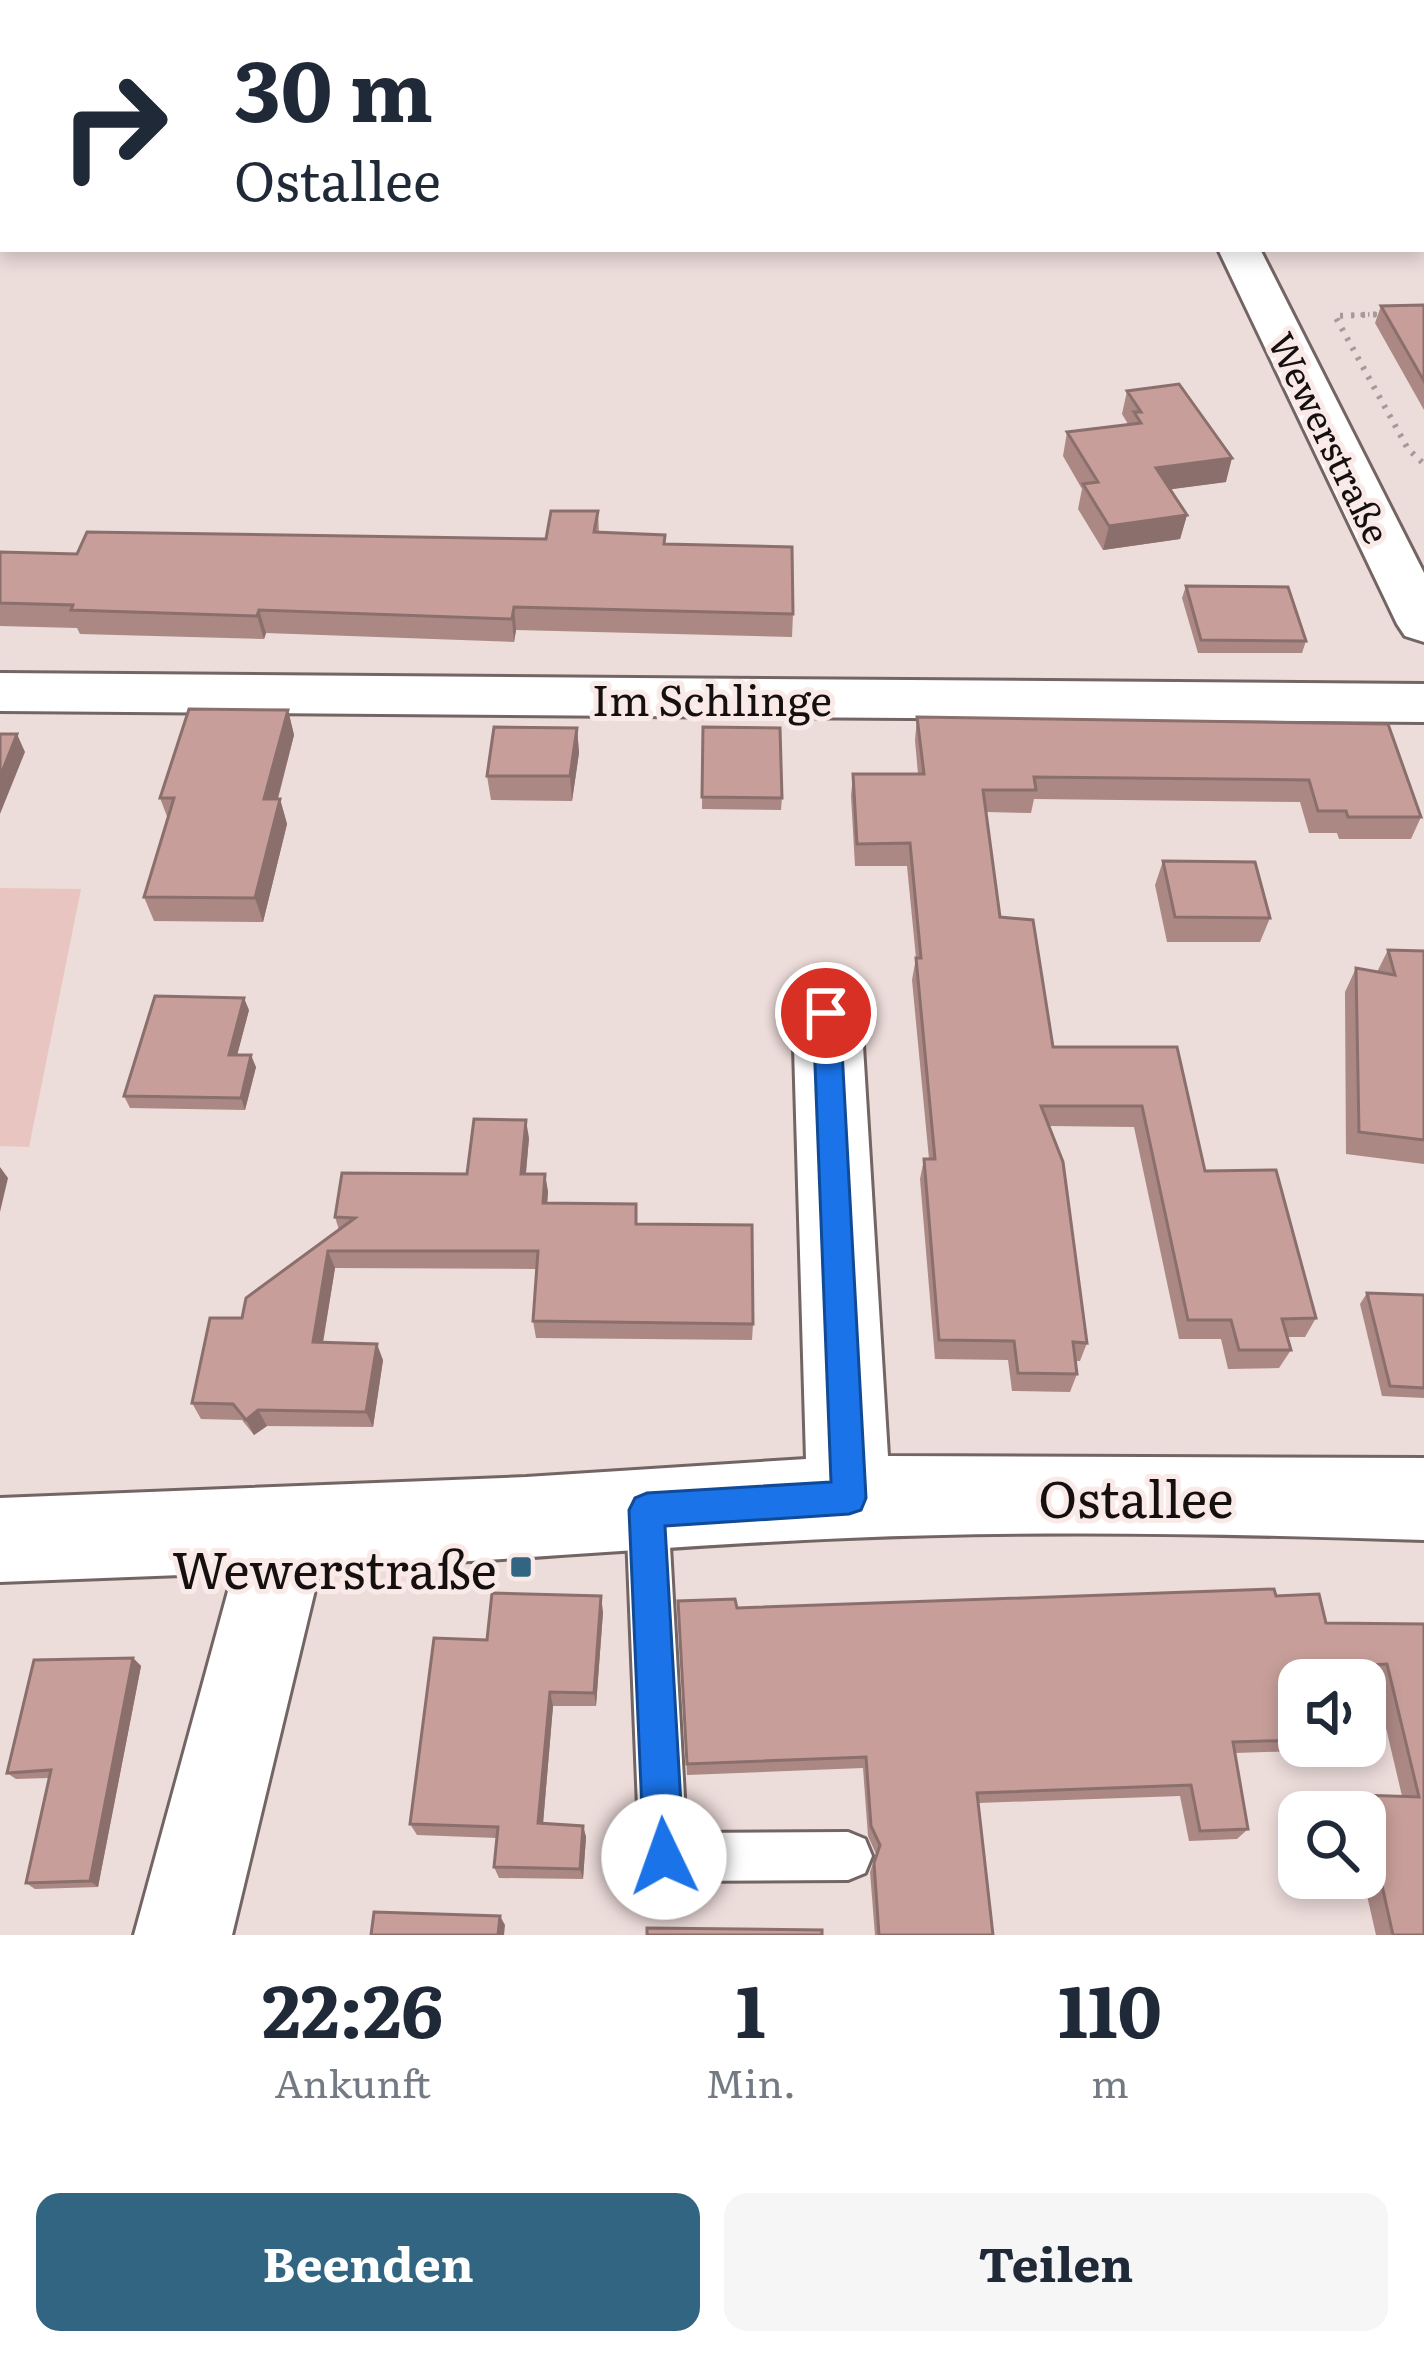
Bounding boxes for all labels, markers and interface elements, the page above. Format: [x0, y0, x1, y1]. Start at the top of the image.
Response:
text: 30 m [234, 23, 433, 148]
icon: right [36, 48, 192, 204]
text: Ostallee [234, 137, 441, 218]
street label: Wewerstraße [1257, 322, 1405, 552]
street label: Im Schlinge [592, 667, 832, 729]
pin [775, 962, 877, 1064]
icon: arrive [793, 980, 859, 1046]
street label: Ostallee [1038, 1458, 1234, 1534]
place label: Wewerstraße [172, 1529, 497, 1605]
marker: Wewerstraße [508, 1554, 534, 1580]
map controls [1278, 1659, 1386, 1899]
button: sound [1278, 1659, 1386, 1767]
button: search [1278, 1791, 1386, 1899]
position arrow [601, 1794, 727, 1920]
text: 22:26 [262, 1953, 443, 2060]
text: 1 [736, 1953, 766, 2060]
text: 110 [1058, 1953, 1162, 2060]
text: Ankunft [275, 2052, 431, 2110]
text: Min. [705, 2052, 796, 2110]
text: m [1091, 2052, 1129, 2110]
button: Beenden [36, 2193, 700, 2331]
button: Teilen [724, 2193, 1388, 2331]

